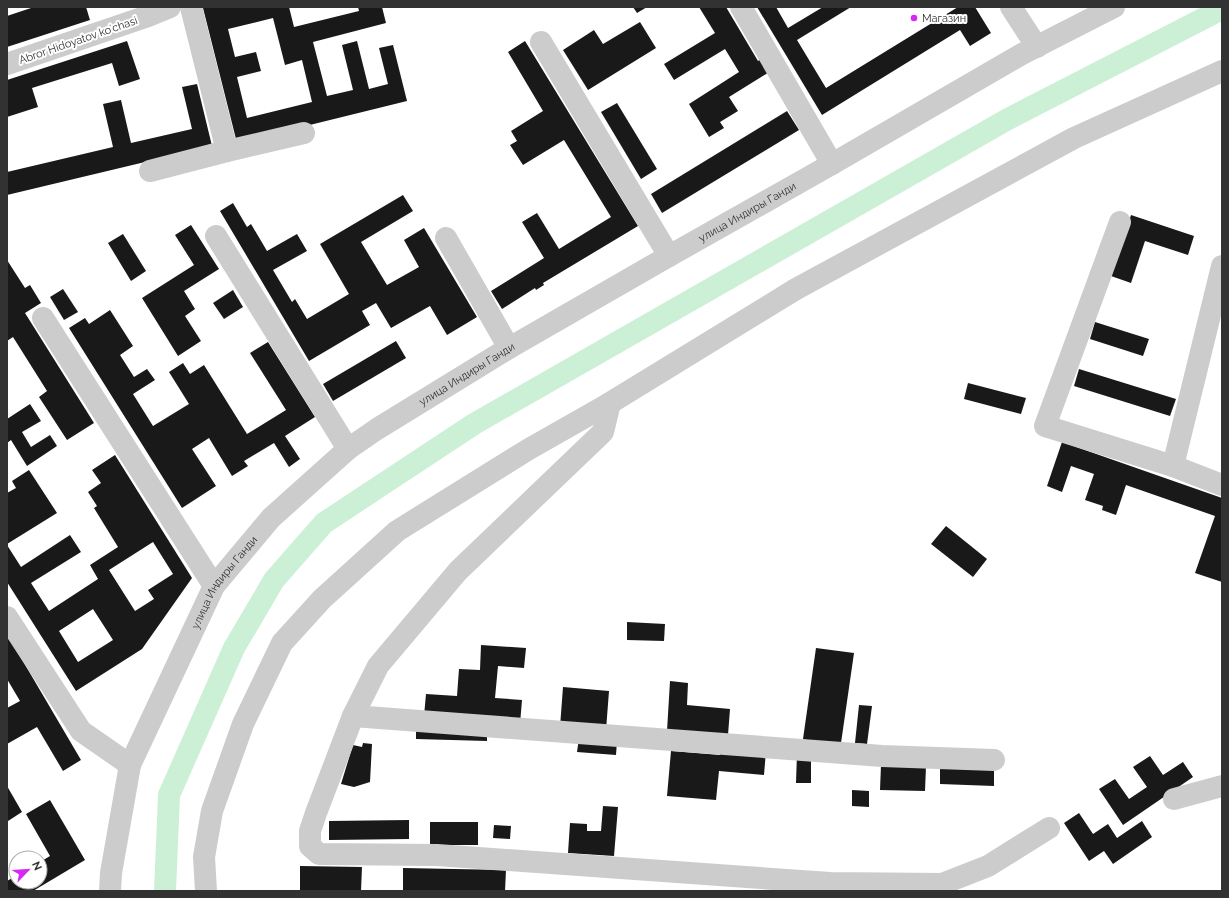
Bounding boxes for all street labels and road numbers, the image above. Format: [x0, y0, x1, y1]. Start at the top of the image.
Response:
street label: Abror Hidoyatov koʻchasi [17, 14, 139, 67]
street label: улица Индиры Ганди [696, 180, 798, 245]
street label: улица Индиры Ганди [417, 340, 517, 409]
street label: улица Индиры Ганди [189, 533, 260, 631]

